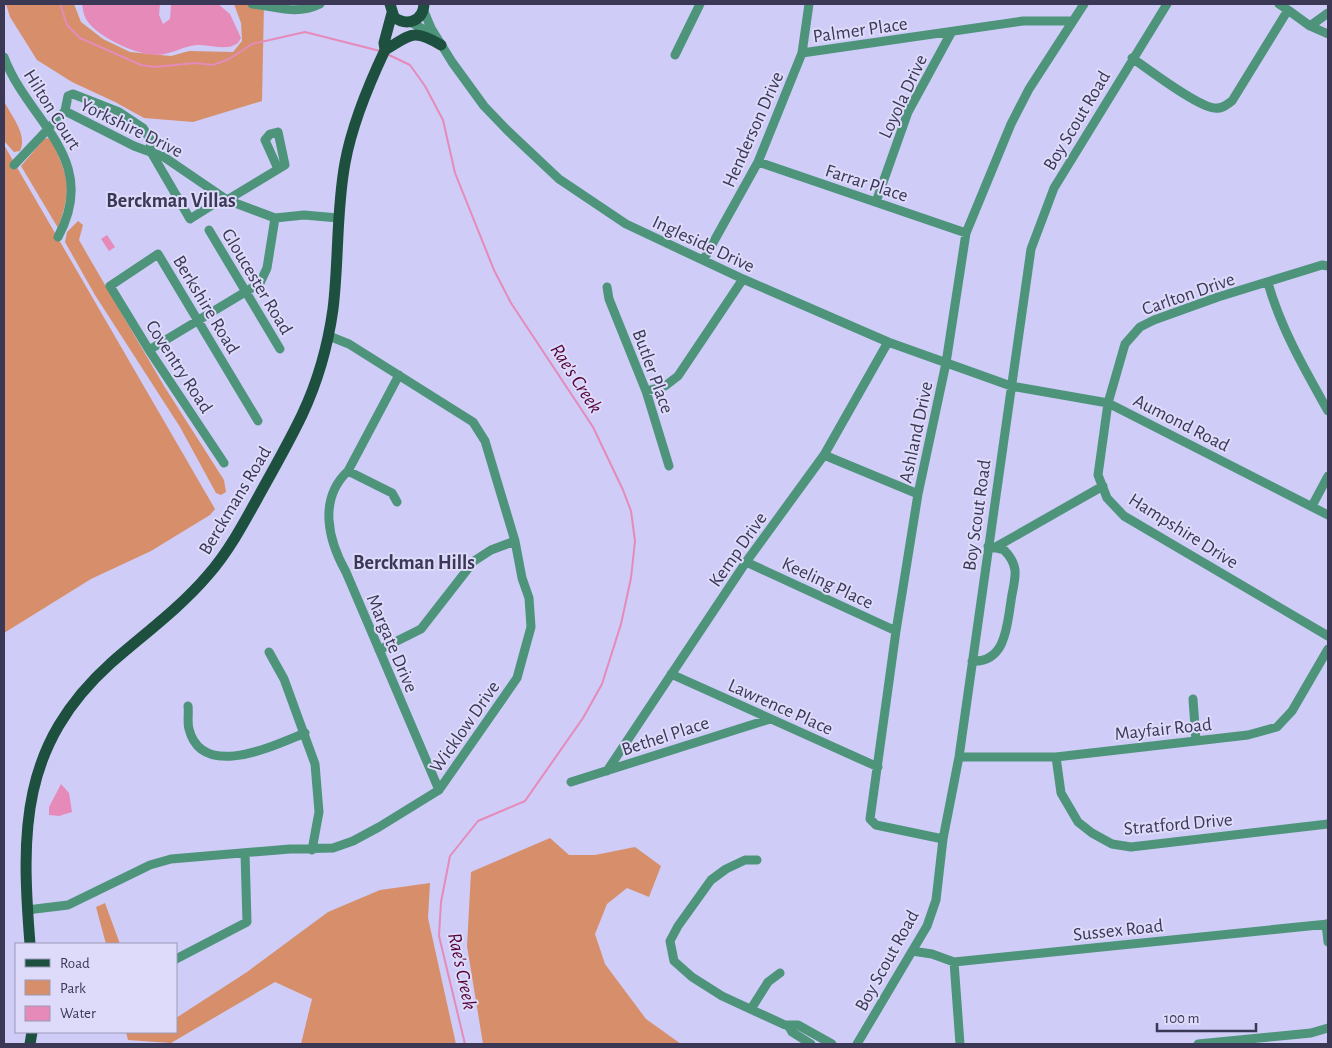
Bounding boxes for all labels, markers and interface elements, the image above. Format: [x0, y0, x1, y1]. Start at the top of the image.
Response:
street label: Palmer Place [812, 14, 909, 47]
street label: Loyola Drive [876, 52, 931, 141]
street label: Hilton Court [20, 66, 84, 153]
street label: Boy Scout Road [1040, 68, 1114, 174]
street label: Henderson Drive [719, 69, 787, 190]
street label: Yorkshire Drive [77, 95, 186, 161]
street label: Farrar Place [823, 161, 910, 206]
district label: Berckman Villas [106, 191, 236, 211]
street label: Ingleside Drive [649, 212, 757, 276]
street label: Gloucester Road [218, 226, 296, 338]
street label: Berkshire Road [169, 252, 242, 357]
street label: Carlton Drive [1140, 270, 1237, 319]
street label: Coventry Road [142, 317, 216, 417]
street label: Butler Place [629, 327, 677, 416]
water label: Rae's Creek [546, 340, 606, 417]
street label: Ashland Drive [896, 380, 937, 485]
street label: Aumond Road [1130, 391, 1233, 456]
street label: Berckmans Road [196, 443, 275, 558]
street label: Boy Scout Road [960, 458, 995, 572]
street label: Hampshire Drive [1125, 490, 1241, 572]
street label: Kemp Drive [706, 509, 771, 591]
district label: Berckman Hills [353, 553, 475, 573]
street label: Keeling Place [779, 554, 876, 613]
street label: Margate Drive [362, 592, 421, 695]
street label: Lawrence Place [725, 676, 836, 739]
street label: Wicklow Drive [427, 678, 504, 776]
street label: Bethel Place [619, 713, 712, 759]
street label: Mayfair Road [1114, 715, 1213, 744]
street label: Stratford Drive [1123, 810, 1233, 839]
street label: Boy Scout Road [852, 907, 923, 1014]
street label: Sussex Road [1072, 916, 1164, 945]
water label: Rae's Creek [444, 931, 480, 1012]
legend [15, 943, 178, 1033]
text: Road [60, 956, 90, 971]
text: Park [60, 981, 86, 996]
scale bar [1157, 1000, 1256, 1032]
text: Water [60, 1006, 96, 1021]
text: 100 m [1164, 1011, 1199, 1026]

